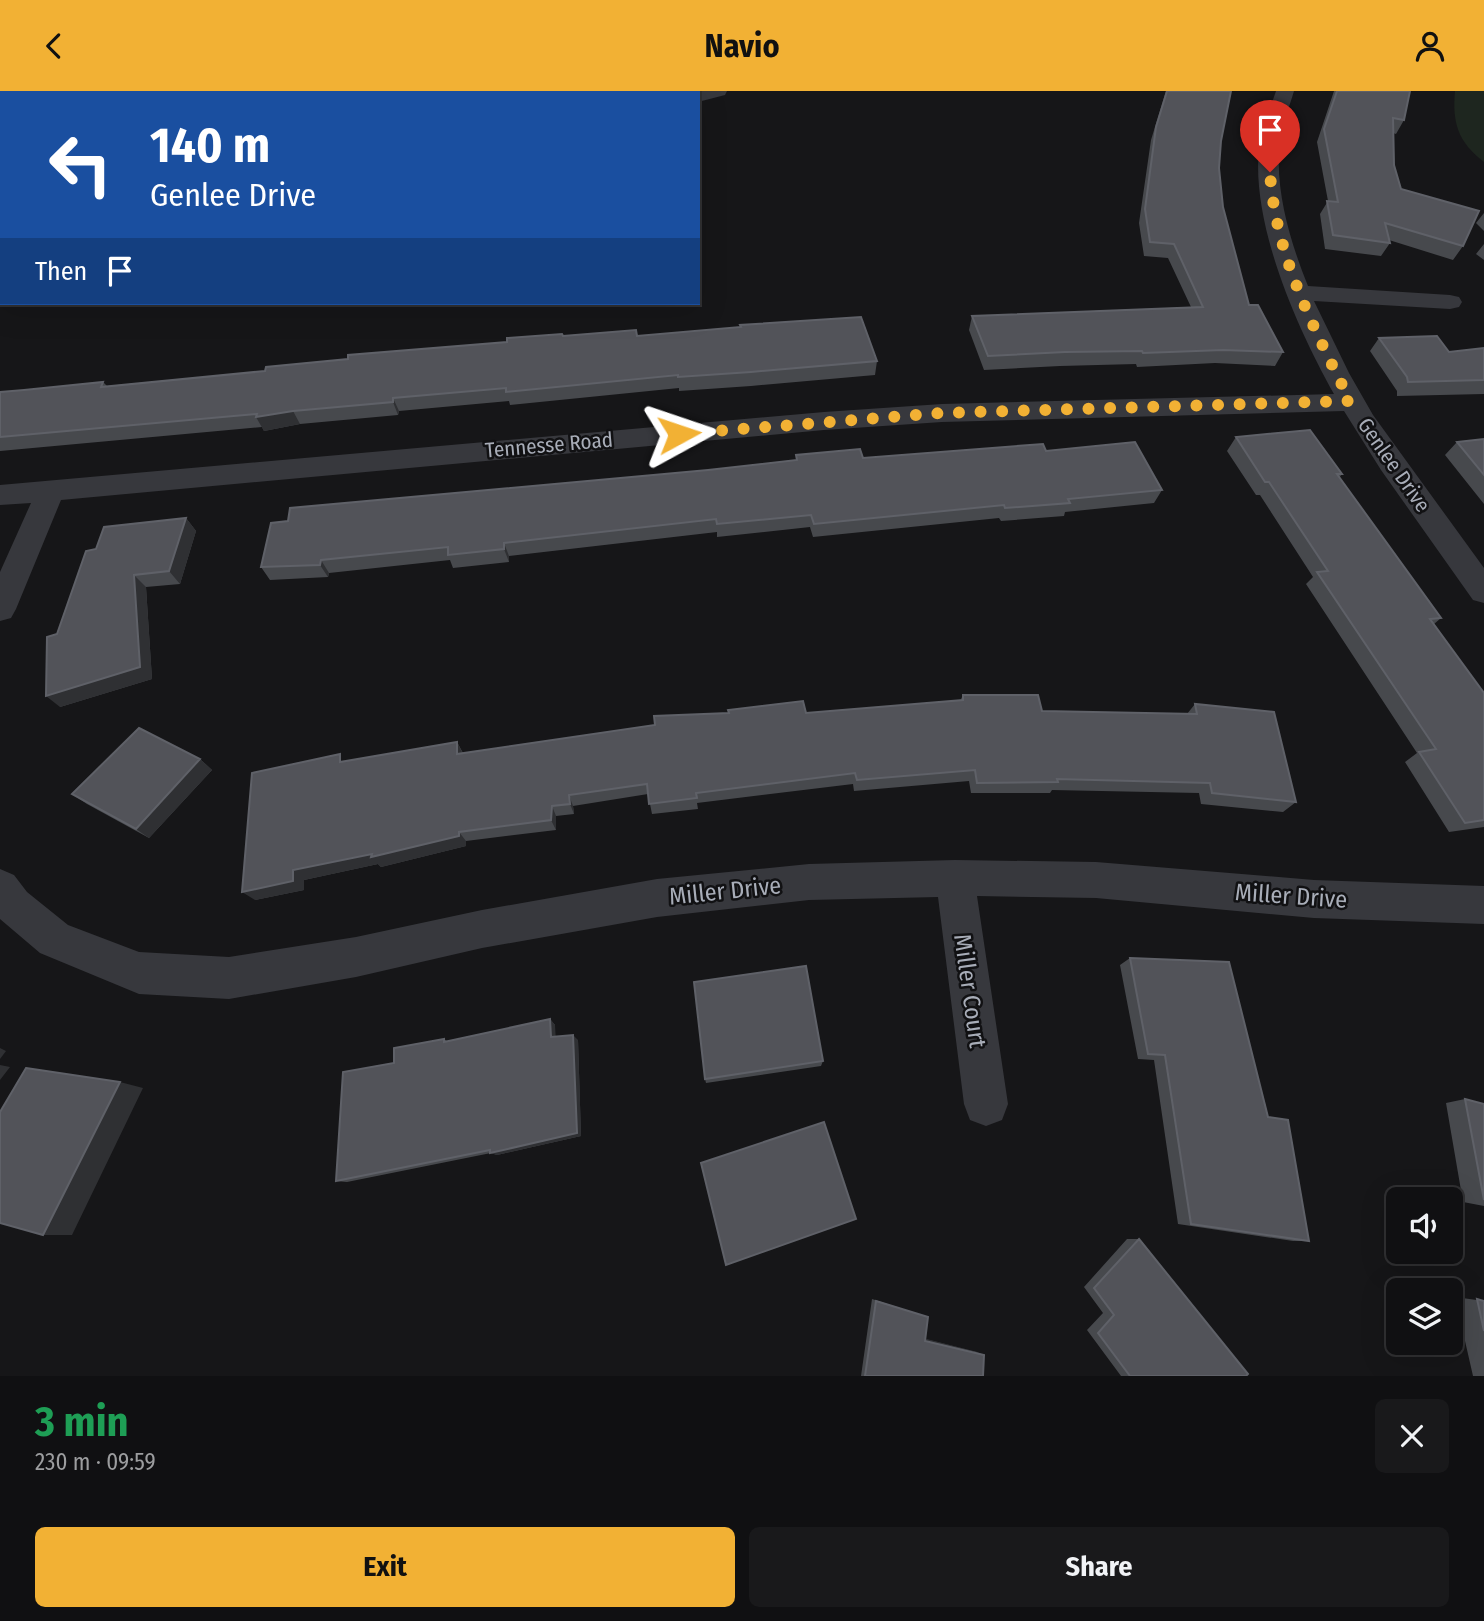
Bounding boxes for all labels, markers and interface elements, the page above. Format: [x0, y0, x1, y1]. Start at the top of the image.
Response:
icon: back [35, 27, 73, 65]
text: Navio [704, 27, 780, 65]
icon: person [1411, 27, 1449, 65]
pin [1240, 100, 1300, 172]
icon: arrive [1251, 111, 1289, 149]
text: 140 m [150, 116, 270, 175]
icon: left [35, 119, 126, 210]
text: Genlee Drive [150, 176, 316, 214]
icon: arrive [101, 252, 139, 290]
text: Then [35, 256, 87, 287]
position arrow [642, 397, 716, 471]
street label: Genlee Drive [1352, 413, 1436, 517]
street label: Tennesse Road [484, 426, 614, 464]
street label: Miller Drive [668, 871, 782, 911]
street label: Miller Drive [1234, 878, 1348, 914]
street label: Miller Court [948, 932, 992, 1050]
map controls [1386, 1187, 1463, 1355]
button: sound [1386, 1187, 1463, 1264]
button: layers [1386, 1278, 1463, 1355]
text: 3 min [35, 1397, 129, 1447]
button: close [1375, 1399, 1449, 1473]
text: 230 m · 09:59 [35, 1448, 156, 1476]
button: Exit [35, 1527, 735, 1607]
button: Share [749, 1527, 1449, 1607]

